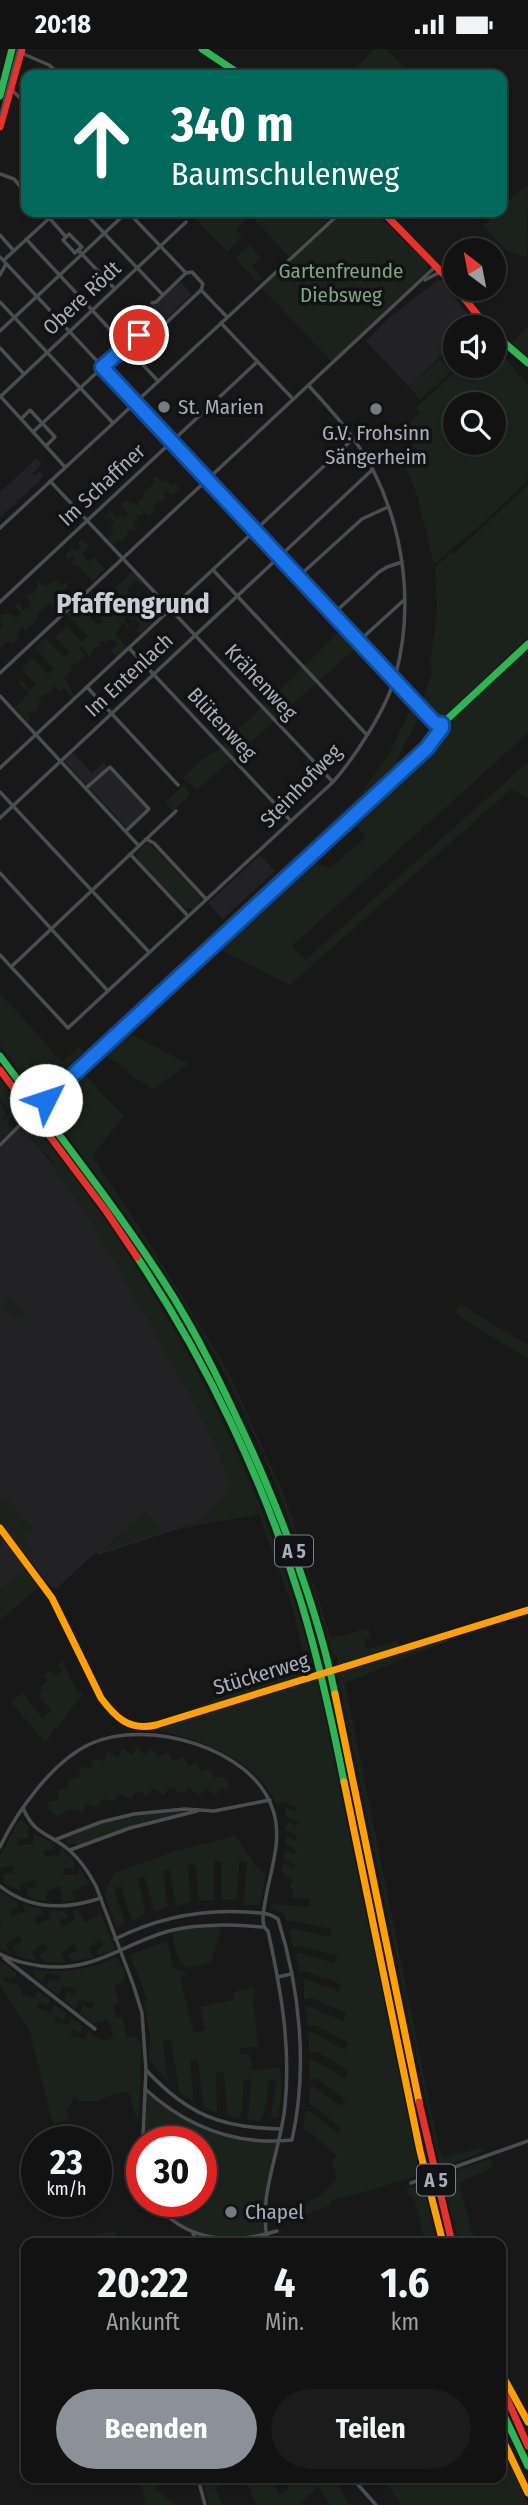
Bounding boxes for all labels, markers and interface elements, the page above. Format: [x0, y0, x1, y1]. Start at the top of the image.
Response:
text: 20:18 [35, 9, 91, 40]
text: 340 m [171, 95, 294, 154]
icon: ahead [56, 98, 147, 189]
text: Baumschulenweg [171, 155, 399, 193]
north arrow [443, 238, 506, 301]
map controls [443, 238, 506, 455]
street label: Obere Rödt [38, 255, 126, 341]
park label: Gartenfreunde Diebsweg [279, 258, 403, 308]
pin [109, 305, 169, 365]
button: sound [443, 315, 506, 378]
icon: arrive [120, 316, 158, 354]
button: search [443, 392, 506, 455]
place label: St. Marien [178, 394, 264, 420]
marker: St. Marien [156, 399, 172, 415]
marker: G.V. Frohsinn Sängerheim [368, 401, 384, 417]
place label: G.V. Frohsinn Sängerheim [322, 420, 430, 470]
street label: Im Schaffner [53, 438, 151, 532]
district label: Pfaffengrund [56, 587, 210, 620]
street label: Im Entenlach [80, 628, 178, 722]
street label: Krähenweg [219, 639, 303, 726]
street label: Blütenweg [182, 682, 262, 766]
street label: Steinhofweg [255, 739, 347, 833]
position arrow [9, 1063, 83, 1137]
road number: A 5 [275, 1535, 313, 1567]
street label: Stückerweg [210, 1647, 312, 1701]
speed limit sign: 30 [126, 2126, 217, 2217]
text: 23 [50, 2141, 83, 2183]
road number: A 5 [417, 2165, 455, 2195]
text: km/h [46, 2178, 87, 2200]
place label: Chapel [245, 2199, 304, 2225]
marker: Chapel [223, 2204, 239, 2220]
text: 20:22 [98, 2258, 188, 2308]
text: 4 [274, 2258, 295, 2308]
text: 1.6 [381, 2258, 429, 2308]
text: Ankunft [106, 2308, 180, 2336]
text: Min. [265, 2308, 304, 2336]
text: km [391, 2308, 419, 2336]
button: Beenden [56, 2389, 257, 2469]
button: Teilen [271, 2389, 471, 2469]

